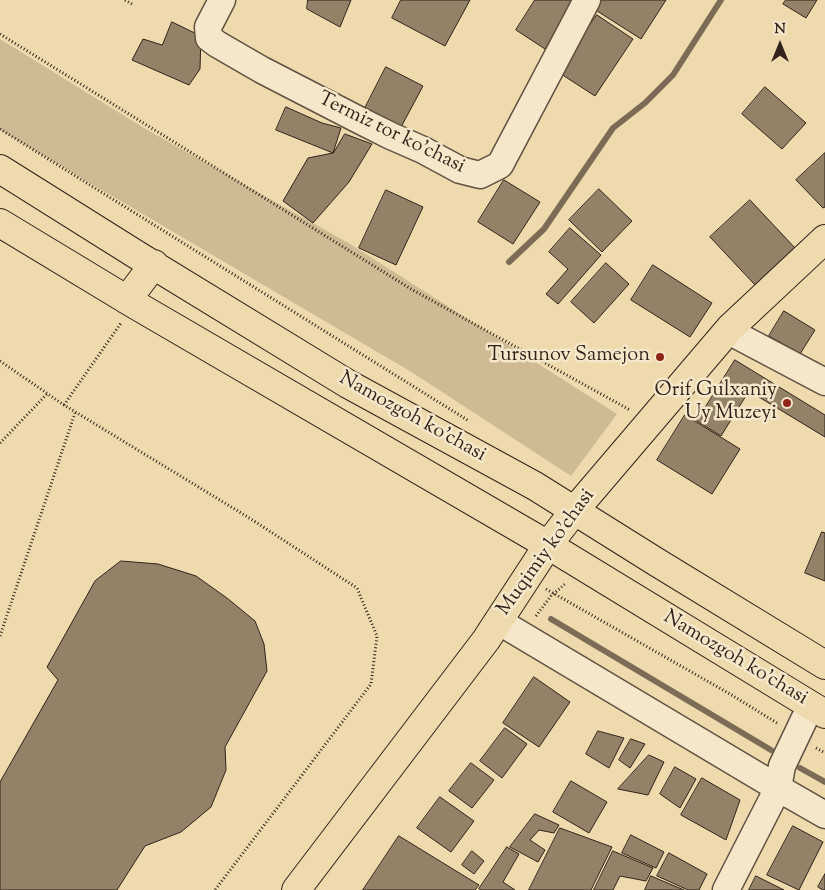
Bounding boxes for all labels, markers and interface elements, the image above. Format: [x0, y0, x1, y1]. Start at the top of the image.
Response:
north arrow [755, 20, 805, 70]
text: N [774, 20, 786, 40]
street label: Termiz tor ko'chasi [314, 88, 468, 180]
place label: Tursunov Samejon [488, 345, 650, 369]
marker: Tursunov Samejon [654, 351, 666, 363]
street label: Namozgoh ko'chasi [334, 368, 490, 468]
place label: Orif Gulxaniy Uy Muzeyi [655, 380, 777, 427]
marker: Orif Gulxaniy Uy Muzeyi [781, 397, 793, 409]
street label: Muqimiy ko'chasi [493, 485, 601, 621]
street label: Namozgoh ko'chasi [658, 606, 812, 712]

